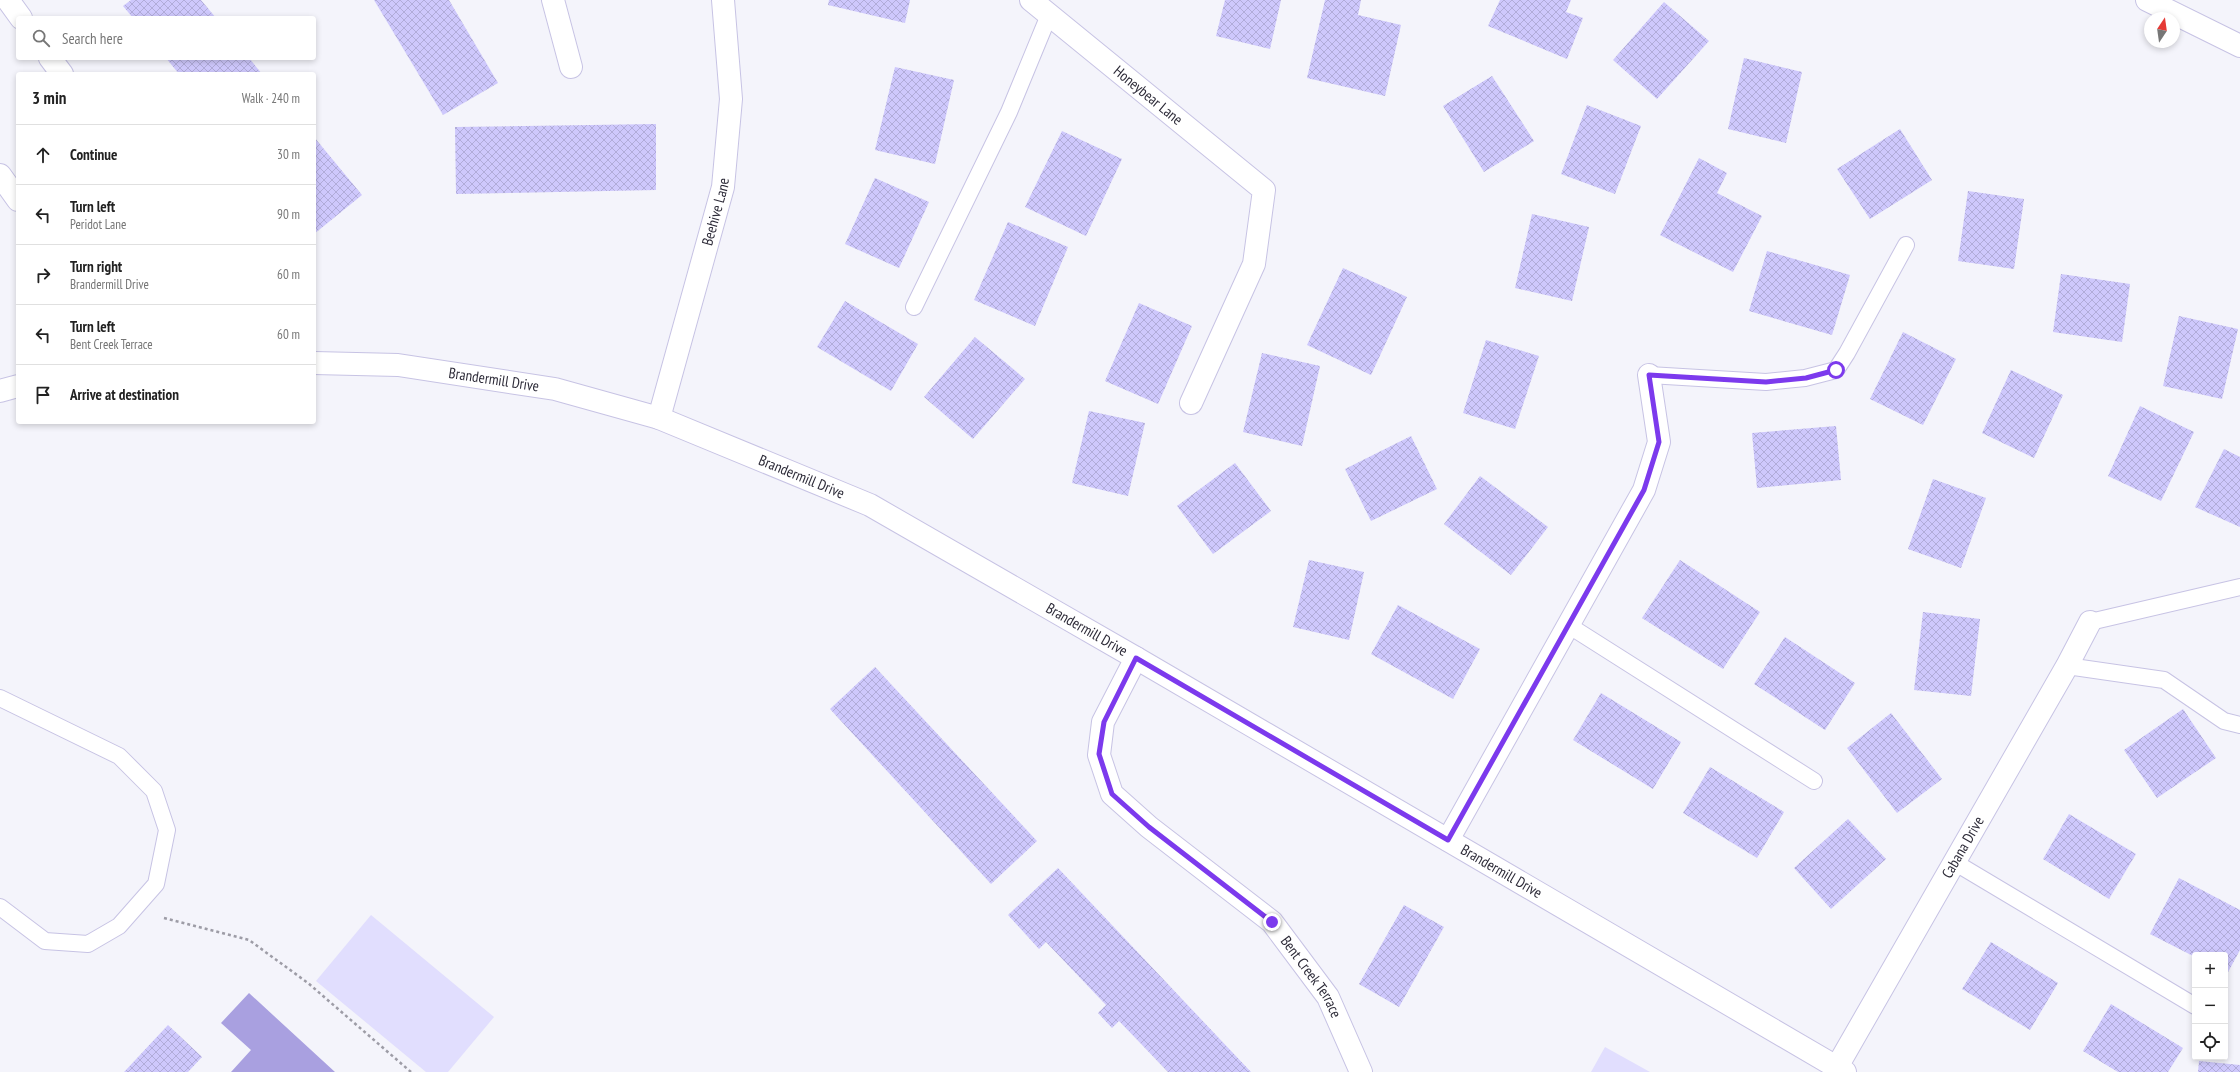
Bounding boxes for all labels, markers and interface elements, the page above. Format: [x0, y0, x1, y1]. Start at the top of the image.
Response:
north arrow [2144, 12, 2180, 48]
search box [16, 16, 316, 60]
icon: search [30, 27, 52, 49]
text: Search here [62, 29, 123, 48]
street label: Honeybear Lane [1110, 61, 1187, 129]
text: 3 min [32, 87, 66, 109]
text: Walk · 240 m [242, 90, 300, 107]
icon: ahead [32, 144, 54, 166]
text: Continue [70, 145, 117, 164]
text: 30 m [277, 146, 300, 163]
street label: Beehive Lane [697, 177, 733, 248]
text: Turn left [70, 197, 115, 216]
icon: left [32, 204, 54, 226]
text: 90 m [277, 206, 300, 223]
text: Peridot Lane [70, 216, 126, 233]
text: Turn right [70, 257, 122, 276]
icon: right [32, 264, 54, 286]
text: 60 m [277, 266, 300, 283]
text: Brandermill Drive [70, 276, 149, 293]
text: Turn left [70, 317, 115, 336]
icon: left [32, 324, 54, 346]
text: 60 m [277, 326, 300, 343]
text: Bent Creek Terrace [70, 336, 153, 353]
route start [1827, 361, 1845, 379]
street label: Brandermill Drive [447, 363, 540, 395]
icon: arrive [32, 384, 54, 406]
text: Arrive at destination [70, 385, 179, 404]
street label: Brandermill Drive [756, 450, 847, 502]
street label: Brandermill Drive [1043, 598, 1131, 660]
street label: Cabana Drive [1937, 813, 1988, 881]
street label: Brandermill Drive [1457, 840, 1546, 902]
route end [1263, 913, 1281, 931]
street label: Bent Creek Terrace [1277, 932, 1346, 1021]
map controls [2192, 952, 2228, 1060]
button: + [2192, 952, 2228, 988]
button: − [2192, 988, 2228, 1024]
button: locate [2192, 1024, 2228, 1060]

